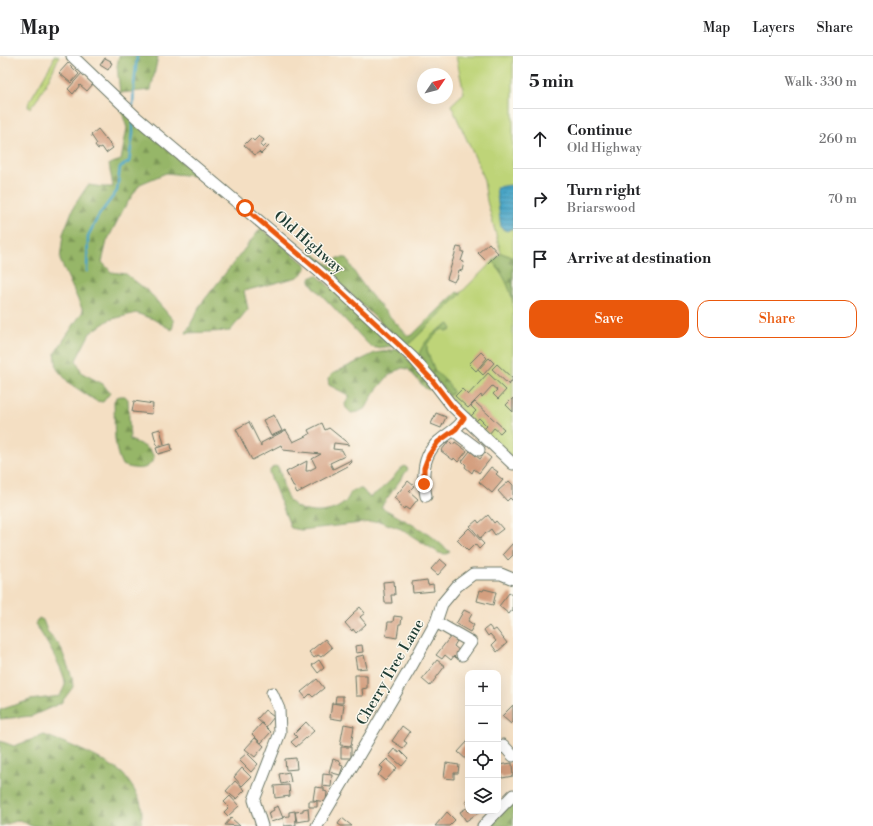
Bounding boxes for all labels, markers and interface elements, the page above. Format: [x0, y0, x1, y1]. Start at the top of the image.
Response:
text: Map [20, 16, 60, 40]
text: Map [703, 19, 730, 37]
text: Layers [752, 19, 795, 37]
text: Share [817, 19, 853, 37]
north arrow [417, 68, 453, 104]
text: 5 min [529, 71, 574, 93]
text: Walk · 330 m [784, 74, 857, 90]
text: Continue [567, 121, 632, 140]
icon: ahead [529, 128, 551, 150]
text: 260 m [819, 131, 857, 147]
text: Old Highway [567, 140, 642, 156]
text: Turn right [567, 181, 641, 200]
icon: right [529, 188, 551, 210]
text: 70 m [828, 191, 857, 207]
route start [236, 199, 254, 217]
text: Briarswood [567, 200, 635, 216]
street label: Old Highway [270, 207, 348, 278]
icon: arrive [529, 248, 551, 270]
text: Arrive at destination [567, 249, 711, 268]
button: Save [529, 300, 689, 338]
button: Share [697, 300, 857, 338]
route end [415, 475, 433, 493]
street label: Cherry Tree Lane [352, 616, 429, 729]
map controls [465, 670, 501, 814]
button: + [465, 670, 501, 706]
button: − [465, 706, 501, 742]
button: locate [465, 742, 501, 778]
button: layers [465, 778, 501, 814]

